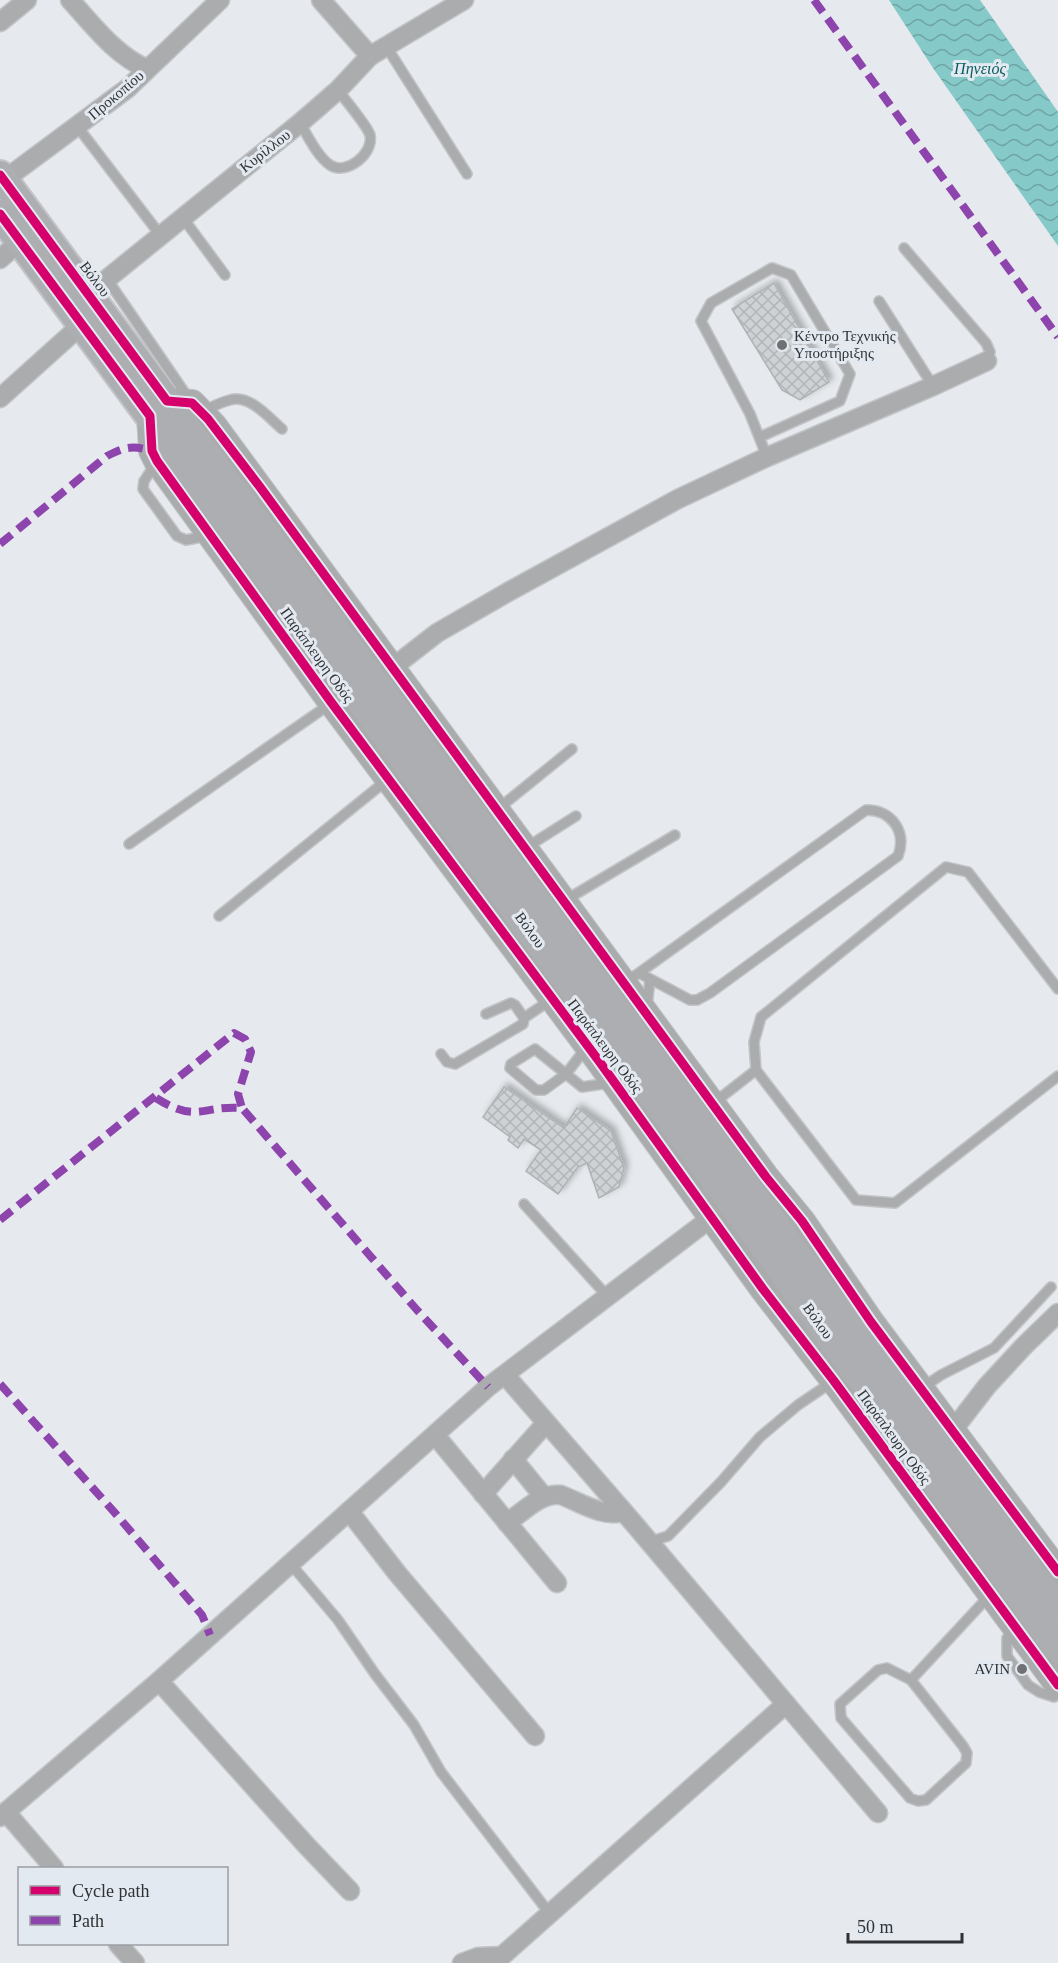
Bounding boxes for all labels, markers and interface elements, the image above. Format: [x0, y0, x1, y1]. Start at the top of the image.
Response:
water label: Πηνειός [953, 60, 1006, 78]
street label: Προκοπίου [85, 67, 147, 123]
street label: Κυρίλλου [237, 126, 293, 176]
street label: Βόλου [77, 258, 113, 300]
place label: Κέντρο Τεχνικής Υποστήριξης [794, 328, 896, 361]
marker: Κέντρο Τεχνικής Υποστήριξης [775, 338, 789, 352]
street label: Παράπλευρη Οδός [277, 605, 357, 705]
street label: Βόλου [512, 909, 548, 951]
street label: Παράπλευρη Οδός [565, 996, 645, 1096]
street label: Βόλου [800, 1300, 836, 1342]
street label: Παράπλευρη Οδός [854, 1387, 934, 1487]
place label: AVIN [974, 1661, 1010, 1677]
marker: AVIN [1015, 1662, 1029, 1676]
legend [18, 1867, 228, 1945]
text: Cycle path [72, 1881, 149, 1901]
scale bar [848, 1906, 962, 1944]
text: Path [72, 1911, 104, 1931]
text: 50 m [857, 1917, 894, 1937]

